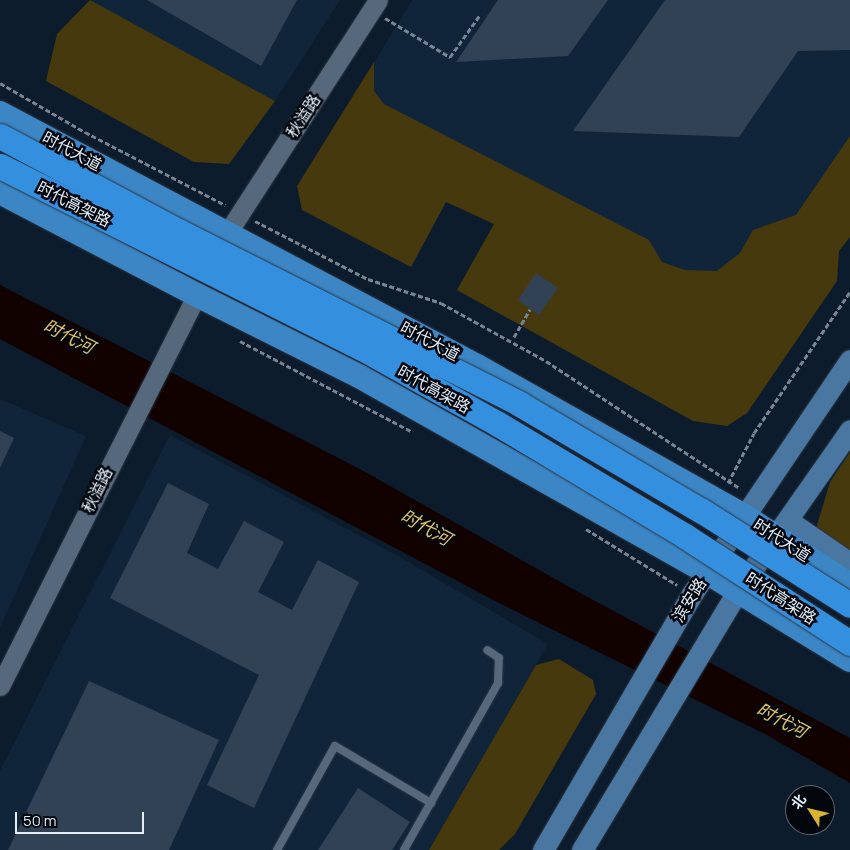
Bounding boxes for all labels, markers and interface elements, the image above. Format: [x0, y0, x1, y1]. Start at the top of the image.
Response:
street label: 秋溢路 [282, 91, 324, 141]
street label: 时代大道 [39, 128, 105, 174]
street label: 时代高架路 [34, 177, 114, 231]
water label: 时代河 [40, 314, 98, 358]
street label: 时代大道 [397, 318, 463, 364]
street label: 时代高架路 [394, 361, 474, 417]
street label: 秋溢路 [78, 464, 116, 516]
water label: 时代河 [397, 504, 455, 550]
street label: 时代大道 [750, 515, 814, 565]
street label: 时代高架路 [742, 568, 820, 628]
street label: 滨安路 [668, 575, 710, 625]
water label: 时代河 [753, 698, 811, 742]
north arrow [785, 785, 835, 835]
text: 北 [786, 790, 810, 813]
scale bar [18, 802, 146, 834]
text: 50 m [23, 810, 57, 831]

